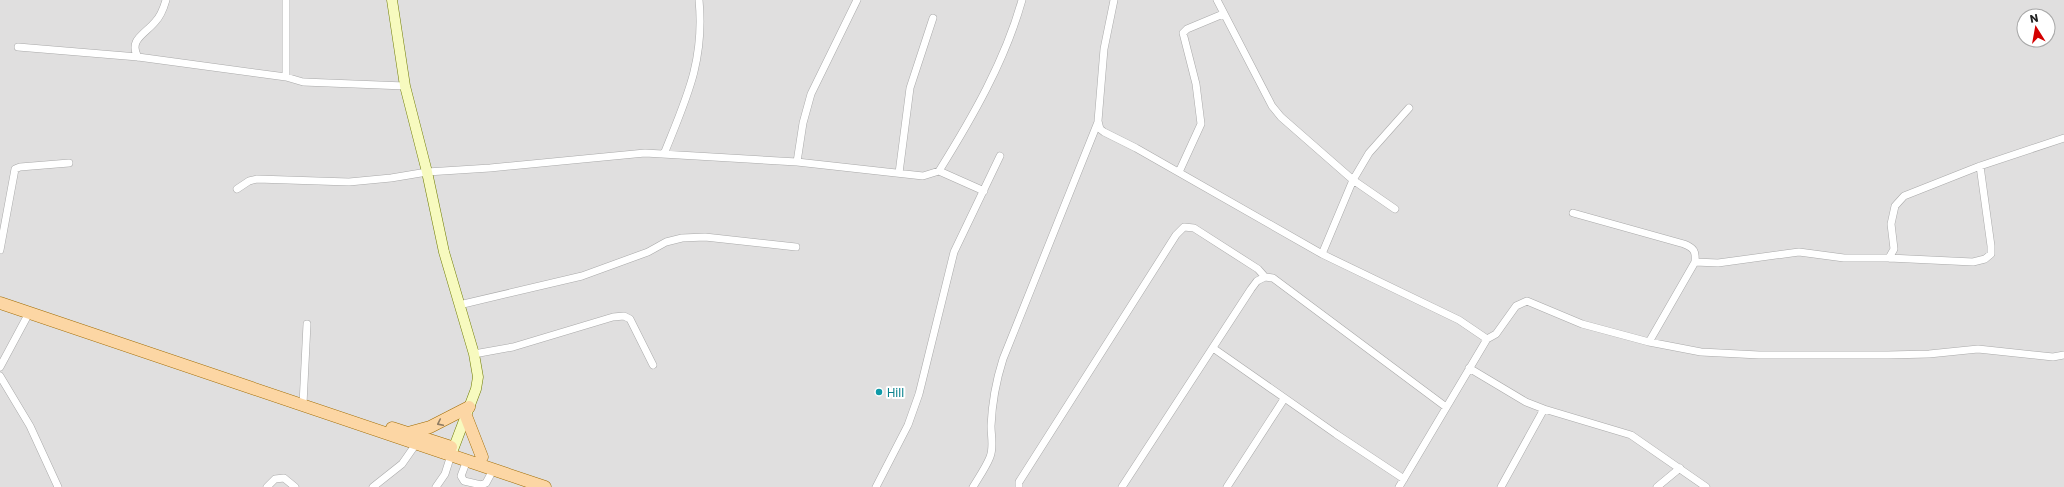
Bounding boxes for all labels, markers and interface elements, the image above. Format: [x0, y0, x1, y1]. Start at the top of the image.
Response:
north arrow [2016, 8, 2056, 48]
text: N [2029, 10, 2040, 27]
place label: Hill [887, 384, 904, 401]
marker: Hill [874, 387, 884, 397]
one-way arrow [436, 418, 444, 425]

